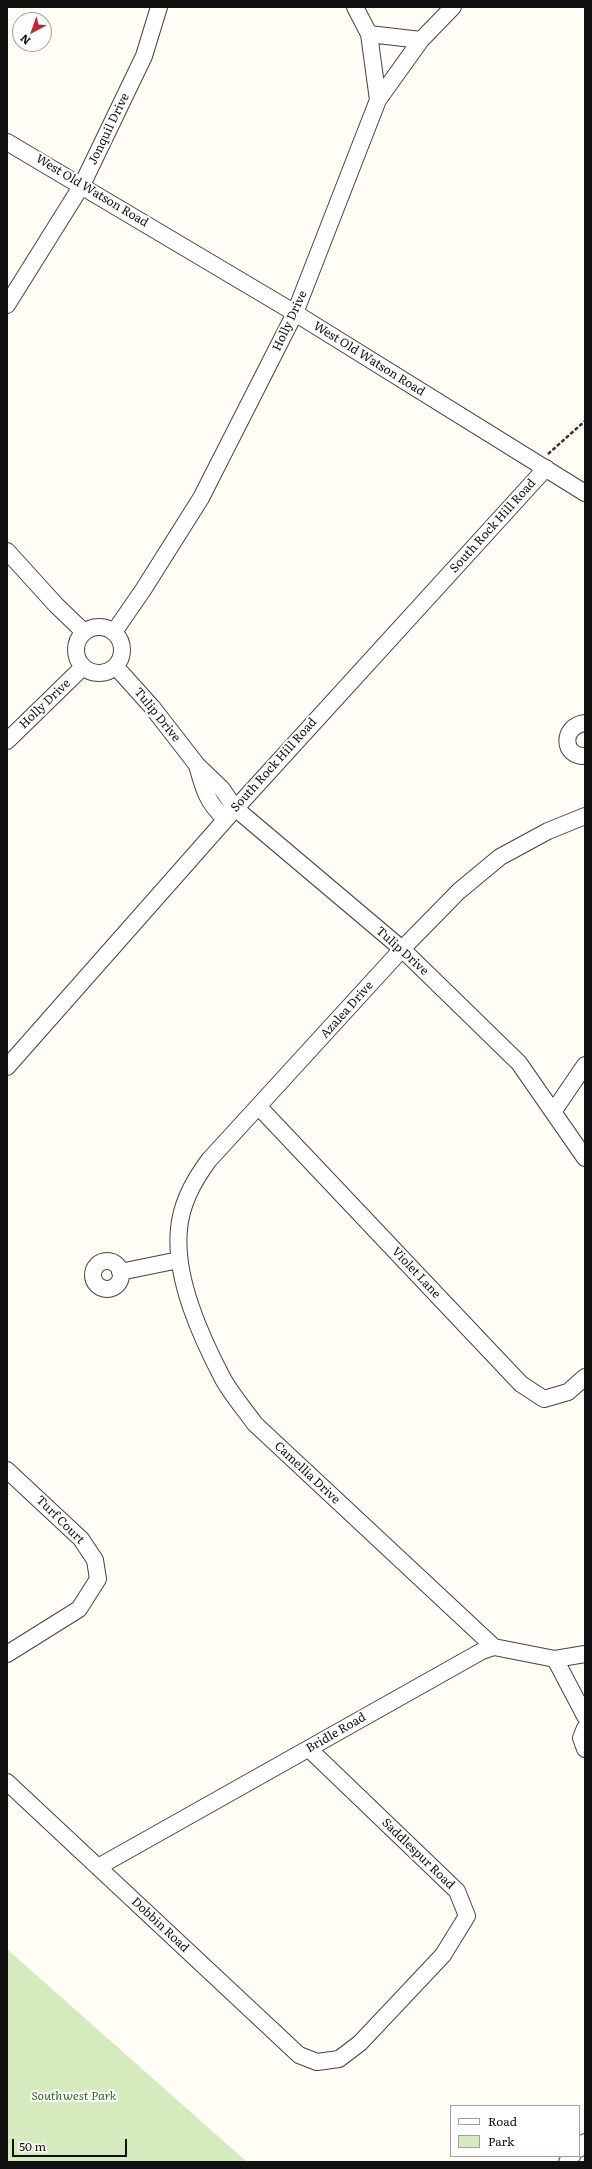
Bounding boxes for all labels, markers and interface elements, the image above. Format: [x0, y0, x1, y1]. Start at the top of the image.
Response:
north arrow [12, 12, 52, 52]
text: N [16, 31, 34, 49]
street label: Jonquil Drive [86, 91, 132, 167]
street label: West Old Watson Road [33, 152, 151, 230]
street label: Holly Drive [270, 288, 310, 354]
street label: West Old Watson Road [311, 319, 427, 399]
street label: South Rock Hill Road [447, 476, 539, 576]
street label: Holly Drive [17, 676, 73, 732]
street label: Tulip Drive [131, 685, 183, 745]
street label: South Rock Hill Road [228, 715, 320, 815]
street label: Tulip Drive [373, 924, 431, 978]
street label: Azalea Drive [318, 979, 376, 1041]
street label: Violet Lane [389, 1244, 443, 1302]
street label: Camellia Drive [271, 1439, 343, 1507]
street label: Turf Court [33, 1493, 87, 1547]
street label: Bridle Road [304, 1710, 368, 1756]
street label: Saddlespur Road [379, 1816, 457, 1892]
street label: Dobbin Road [128, 1895, 192, 1955]
park label: Southwest Park [32, 2089, 116, 2103]
legend [450, 2105, 580, 2157]
text: Road [488, 2112, 517, 2130]
scale bar [14, 2131, 129, 2157]
text: Park [488, 2132, 514, 2150]
text: 50 m [19, 2137, 46, 2155]

